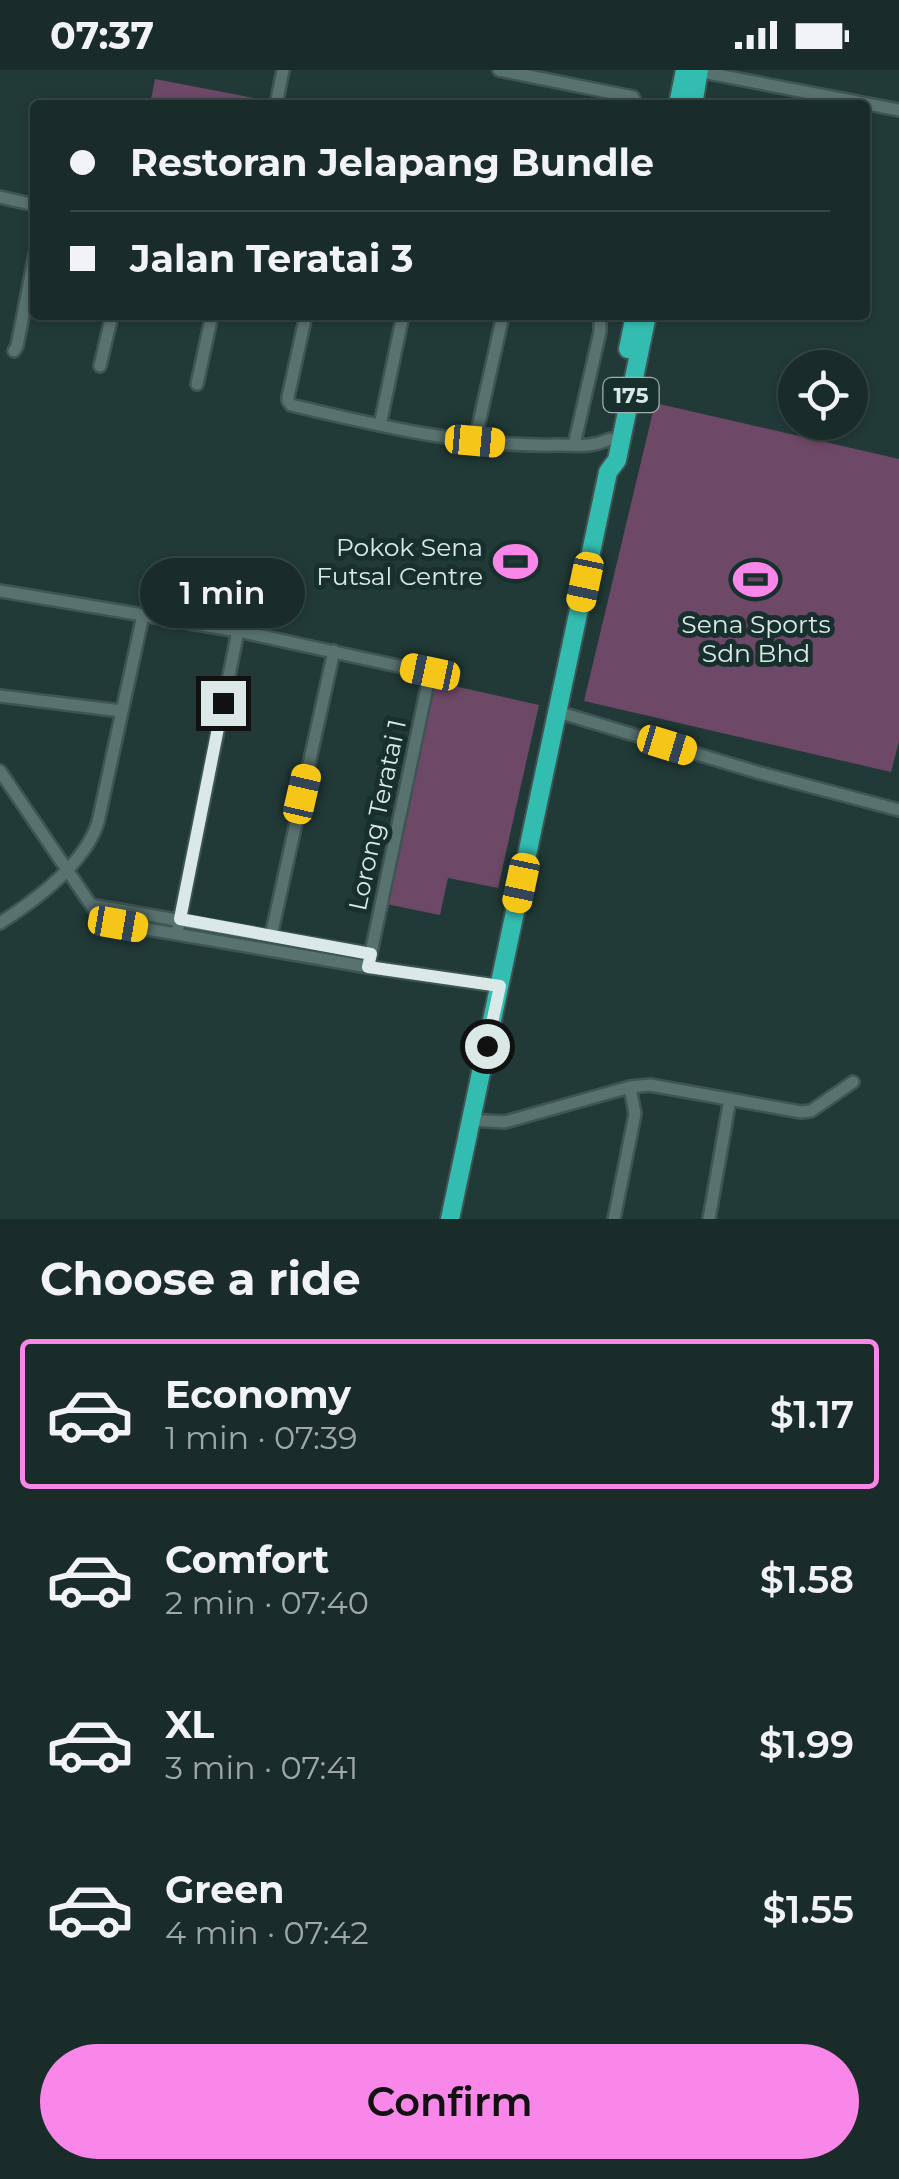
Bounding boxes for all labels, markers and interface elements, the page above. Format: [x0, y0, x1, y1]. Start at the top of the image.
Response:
text: 07:37 [50, 12, 154, 59]
text: Restoran Jelapang Bundle [130, 139, 654, 186]
text: Jalan Teratai 3 [130, 235, 414, 282]
map controls [778, 350, 868, 440]
button: locate [778, 350, 868, 440]
road number: 175 [604, 378, 658, 412]
car [444, 423, 506, 459]
place label: Pokok Sena Futsal Centre [316, 532, 483, 591]
sports icon: Pokok Sena Futsal Centre [492, 537, 540, 585]
car [564, 550, 606, 614]
sports icon: Sena Sports Sdn Bhd [732, 556, 780, 604]
callout: 1 min [140, 558, 306, 628]
text: 1 min [180, 573, 265, 612]
place label: Sena Sports Sdn Bhd [681, 609, 831, 668]
car [398, 651, 462, 693]
route end [201, 681, 246, 726]
street label: Lorong Teratai 1 [342, 717, 412, 913]
car [634, 722, 700, 768]
car [281, 761, 323, 827]
car [500, 851, 542, 915]
car [86, 904, 150, 944]
route start [465, 1024, 510, 1069]
text: Choose a ride [40, 1251, 361, 1306]
icon: car [45, 1369, 135, 1459]
text: Economy [165, 1371, 351, 1418]
text: $1.17 [770, 1391, 854, 1438]
text: 1 min · 07:39 [165, 1418, 357, 1457]
icon: car [45, 1534, 135, 1624]
text: Comfort [165, 1536, 329, 1583]
text: $1.58 [760, 1556, 854, 1603]
text: 2 min · 07:40 [165, 1583, 369, 1622]
icon: car [45, 1699, 135, 1789]
text: XL [165, 1701, 214, 1748]
text: $1.99 [759, 1721, 854, 1768]
text: 3 min · 07:41 [165, 1748, 358, 1787]
icon: car [45, 1864, 135, 1954]
text: Green [165, 1866, 285, 1913]
text: $1.55 [763, 1886, 854, 1933]
text: 4 min · 07:42 [165, 1913, 369, 1952]
button: Confirm [40, 2044, 859, 2159]

